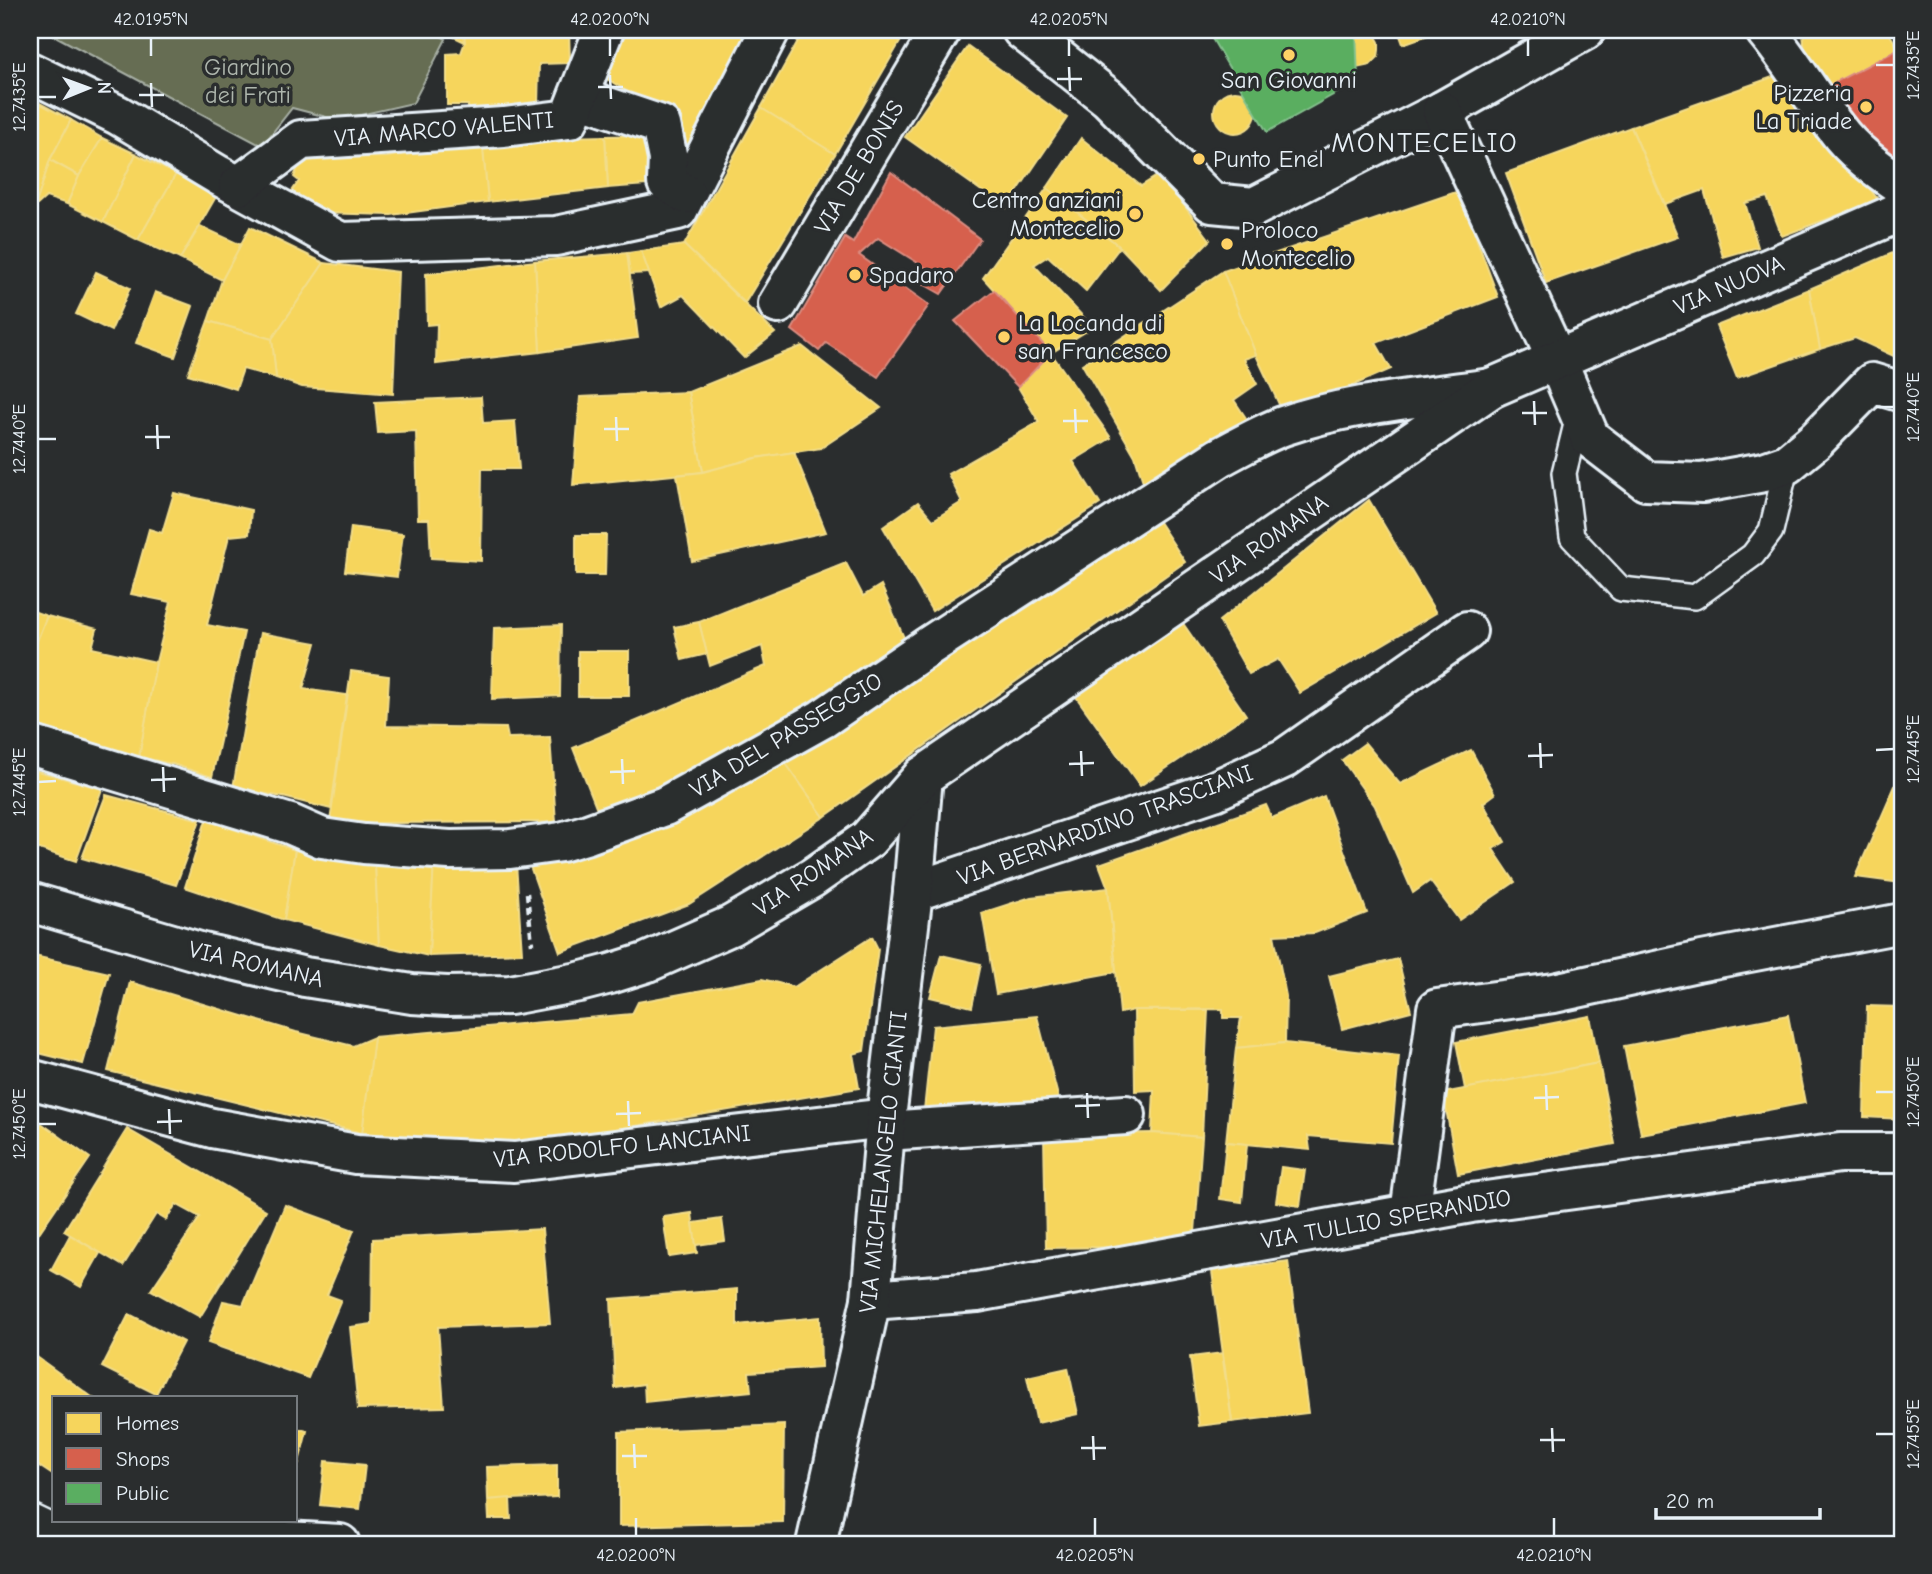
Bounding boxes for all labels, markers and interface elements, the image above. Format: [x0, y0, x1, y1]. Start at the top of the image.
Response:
text: 42.0195°N [114, 9, 188, 30]
text: 42.0200°N [570, 9, 650, 30]
text: 42.0205°N [1030, 9, 1108, 30]
text: 42.0210°N [1490, 9, 1566, 30]
text: 12.7435°E [1903, 30, 1924, 100]
marker: San Giovanni [1281, 47, 1297, 63]
north arrow [52, 52, 122, 122]
park label: Giardino dei Frati [204, 53, 292, 109]
text: 12.7435°E [9, 62, 30, 132]
place label: San Giovanni [1221, 66, 1357, 94]
place label: Pizzeria La Triade [1755, 79, 1852, 135]
text: N [93, 81, 115, 94]
street label: VIA DE BONIS [808, 95, 910, 239]
marker: Pizzeria La Triade [1858, 99, 1874, 115]
street label: VIA MARCO VALENTI [333, 105, 555, 153]
district label: MONTECELIO [1331, 127, 1519, 159]
place label: Punto Enel [1213, 145, 1324, 173]
marker: Punto Enel [1191, 151, 1207, 167]
place label: Centro anziani Montecelio [972, 186, 1121, 242]
marker: Centro anziani Montecelio [1127, 206, 1143, 222]
place label: Proloco Montecelio [1241, 216, 1352, 272]
marker: Proloco Montecelio [1219, 236, 1235, 252]
street label: VIA NUOVA [1670, 249, 1788, 321]
place label: Spadaro [869, 261, 954, 289]
marker: Spadaro [847, 267, 863, 283]
place label: La Locanda di san Francesco [1018, 309, 1168, 365]
marker: La Locanda di san Francesco [996, 329, 1012, 345]
text: 12.7440°E [1903, 372, 1924, 442]
text: 12.7440°E [9, 404, 30, 474]
street label: VIA ROMANA [1205, 488, 1333, 590]
street label: VIA DEL PASSEGGIO [685, 666, 887, 804]
text: 12.7445°E [1903, 714, 1924, 783]
text: 12.7445°E [9, 747, 30, 816]
street label: VIA BERNARDINO TRASCIANI [953, 758, 1257, 892]
street label: VIA ROMANA [748, 822, 878, 922]
street label: VIA ROMANA [186, 935, 326, 993]
street label: VIA MICHELANGELO CIANTI [853, 1010, 913, 1314]
text: 12.7450°E [1903, 1056, 1924, 1128]
text: 12.7450°E [9, 1088, 30, 1160]
street label: VIA RODOLFO LANCIANI [492, 1119, 752, 1173]
street label: VIA TULLIO SPERANDIO [1259, 1183, 1513, 1255]
legend [52, 1396, 298, 1522]
text: 12.7455°E [1903, 1399, 1924, 1469]
text: Homes [116, 1411, 179, 1435]
text: Shops [116, 1447, 170, 1471]
scale bar [1656, 1476, 1820, 1520]
text: Public [116, 1481, 169, 1505]
text: 20 m [1666, 1489, 1714, 1513]
text: 42.0200°N [596, 1545, 676, 1566]
text: 42.0205°N [1056, 1545, 1134, 1566]
text: 42.0210°N [1516, 1545, 1592, 1566]

